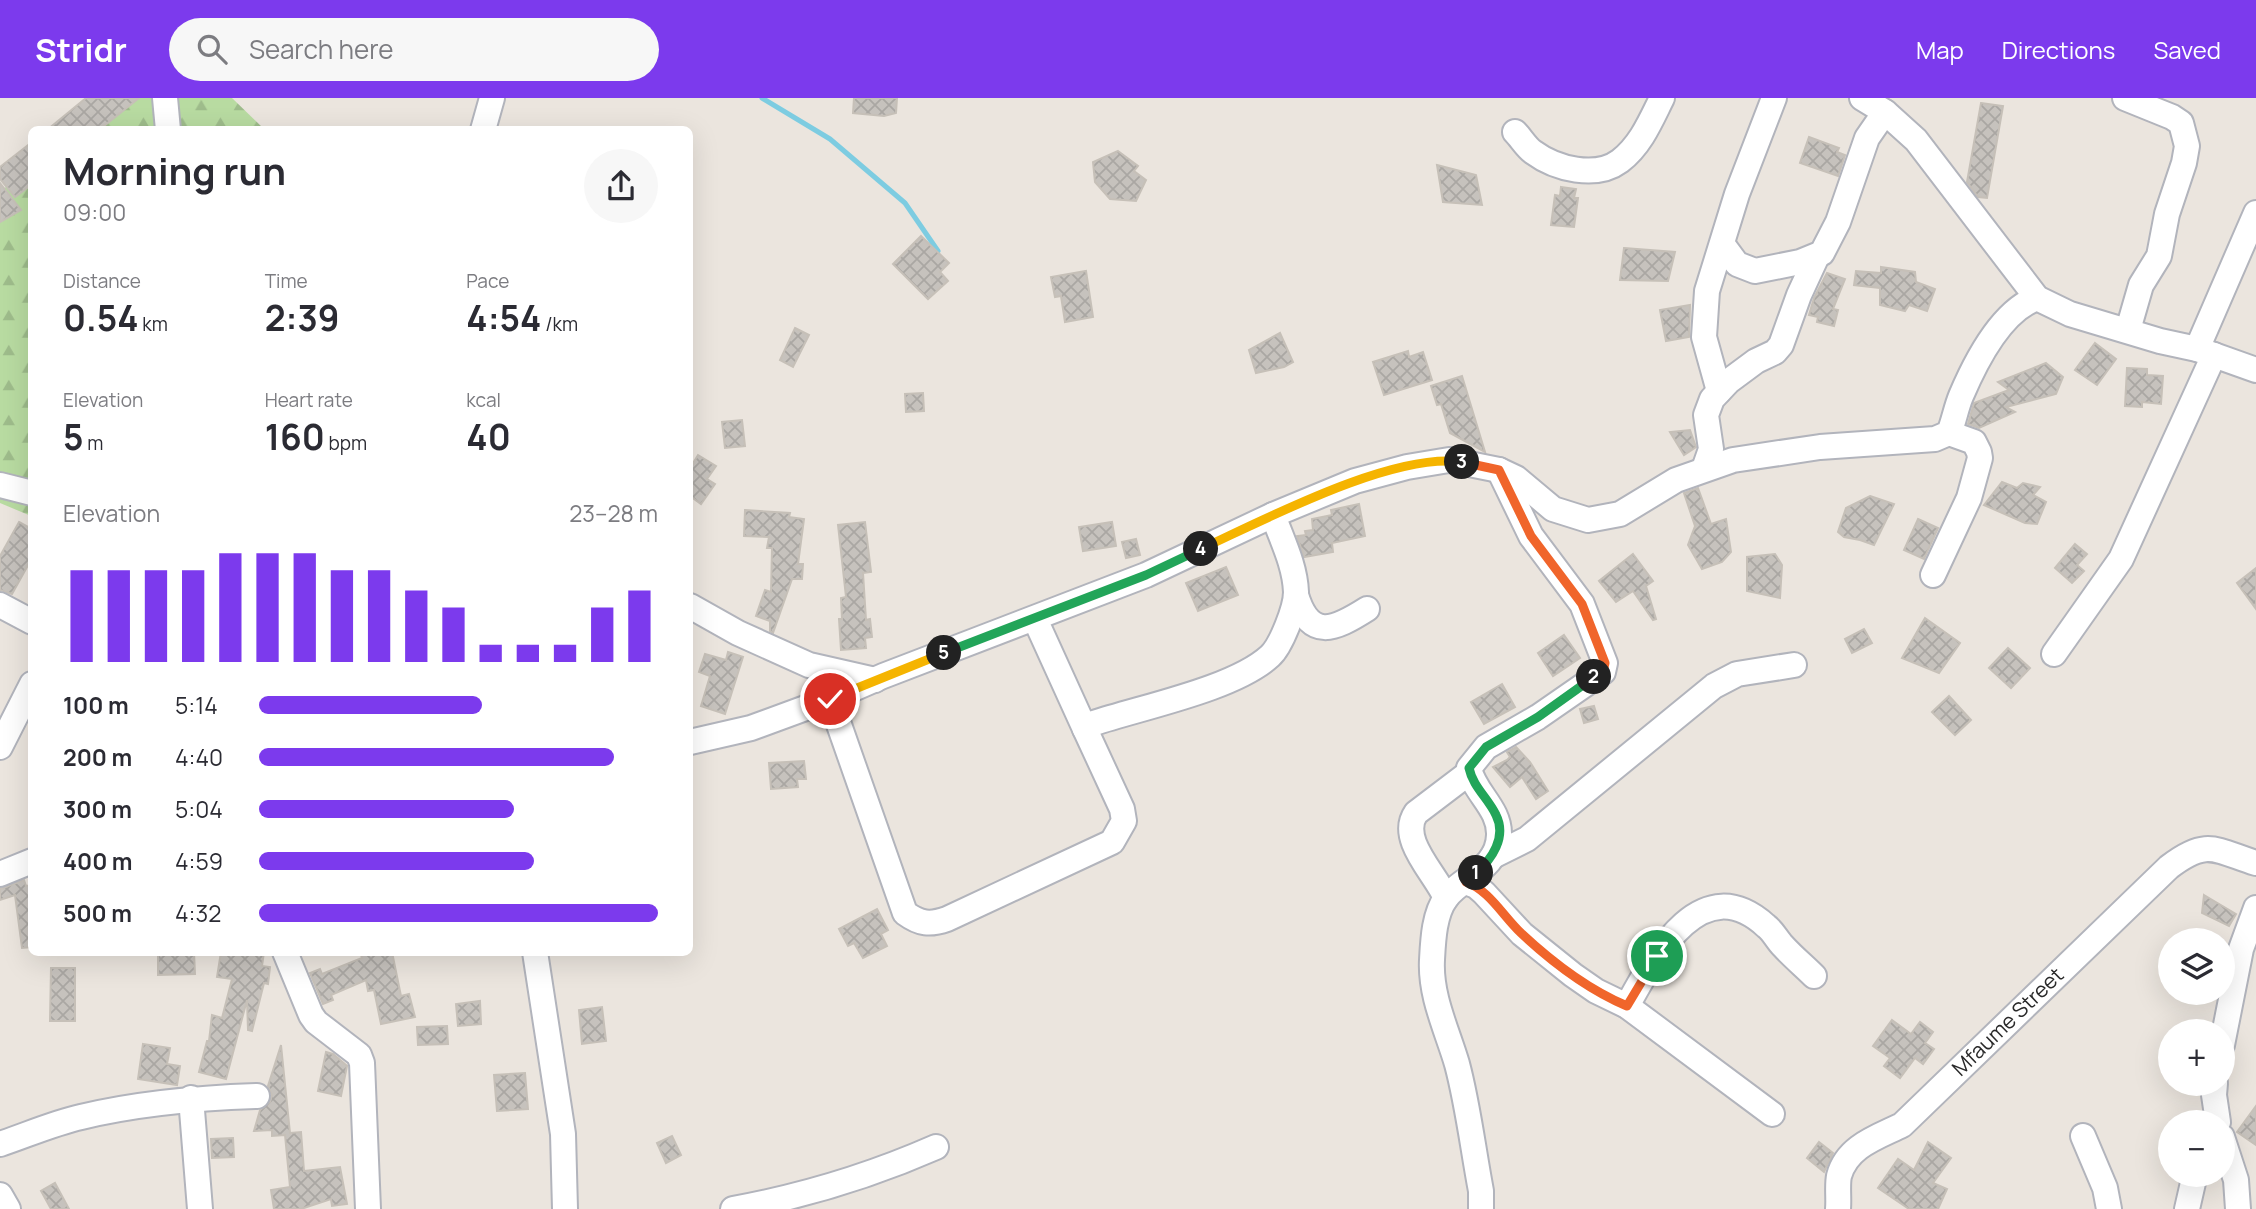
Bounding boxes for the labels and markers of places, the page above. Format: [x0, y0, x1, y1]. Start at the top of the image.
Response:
pin: 3 [1444, 444, 1480, 480]
pin: 4 [1184, 532, 1218, 566]
pin: 5 [926, 636, 962, 670]
pin: 2 [1576, 660, 1612, 694]
pin [800, 669, 860, 729]
pin: 1 [1458, 856, 1494, 890]
pin [1627, 926, 1687, 986]

